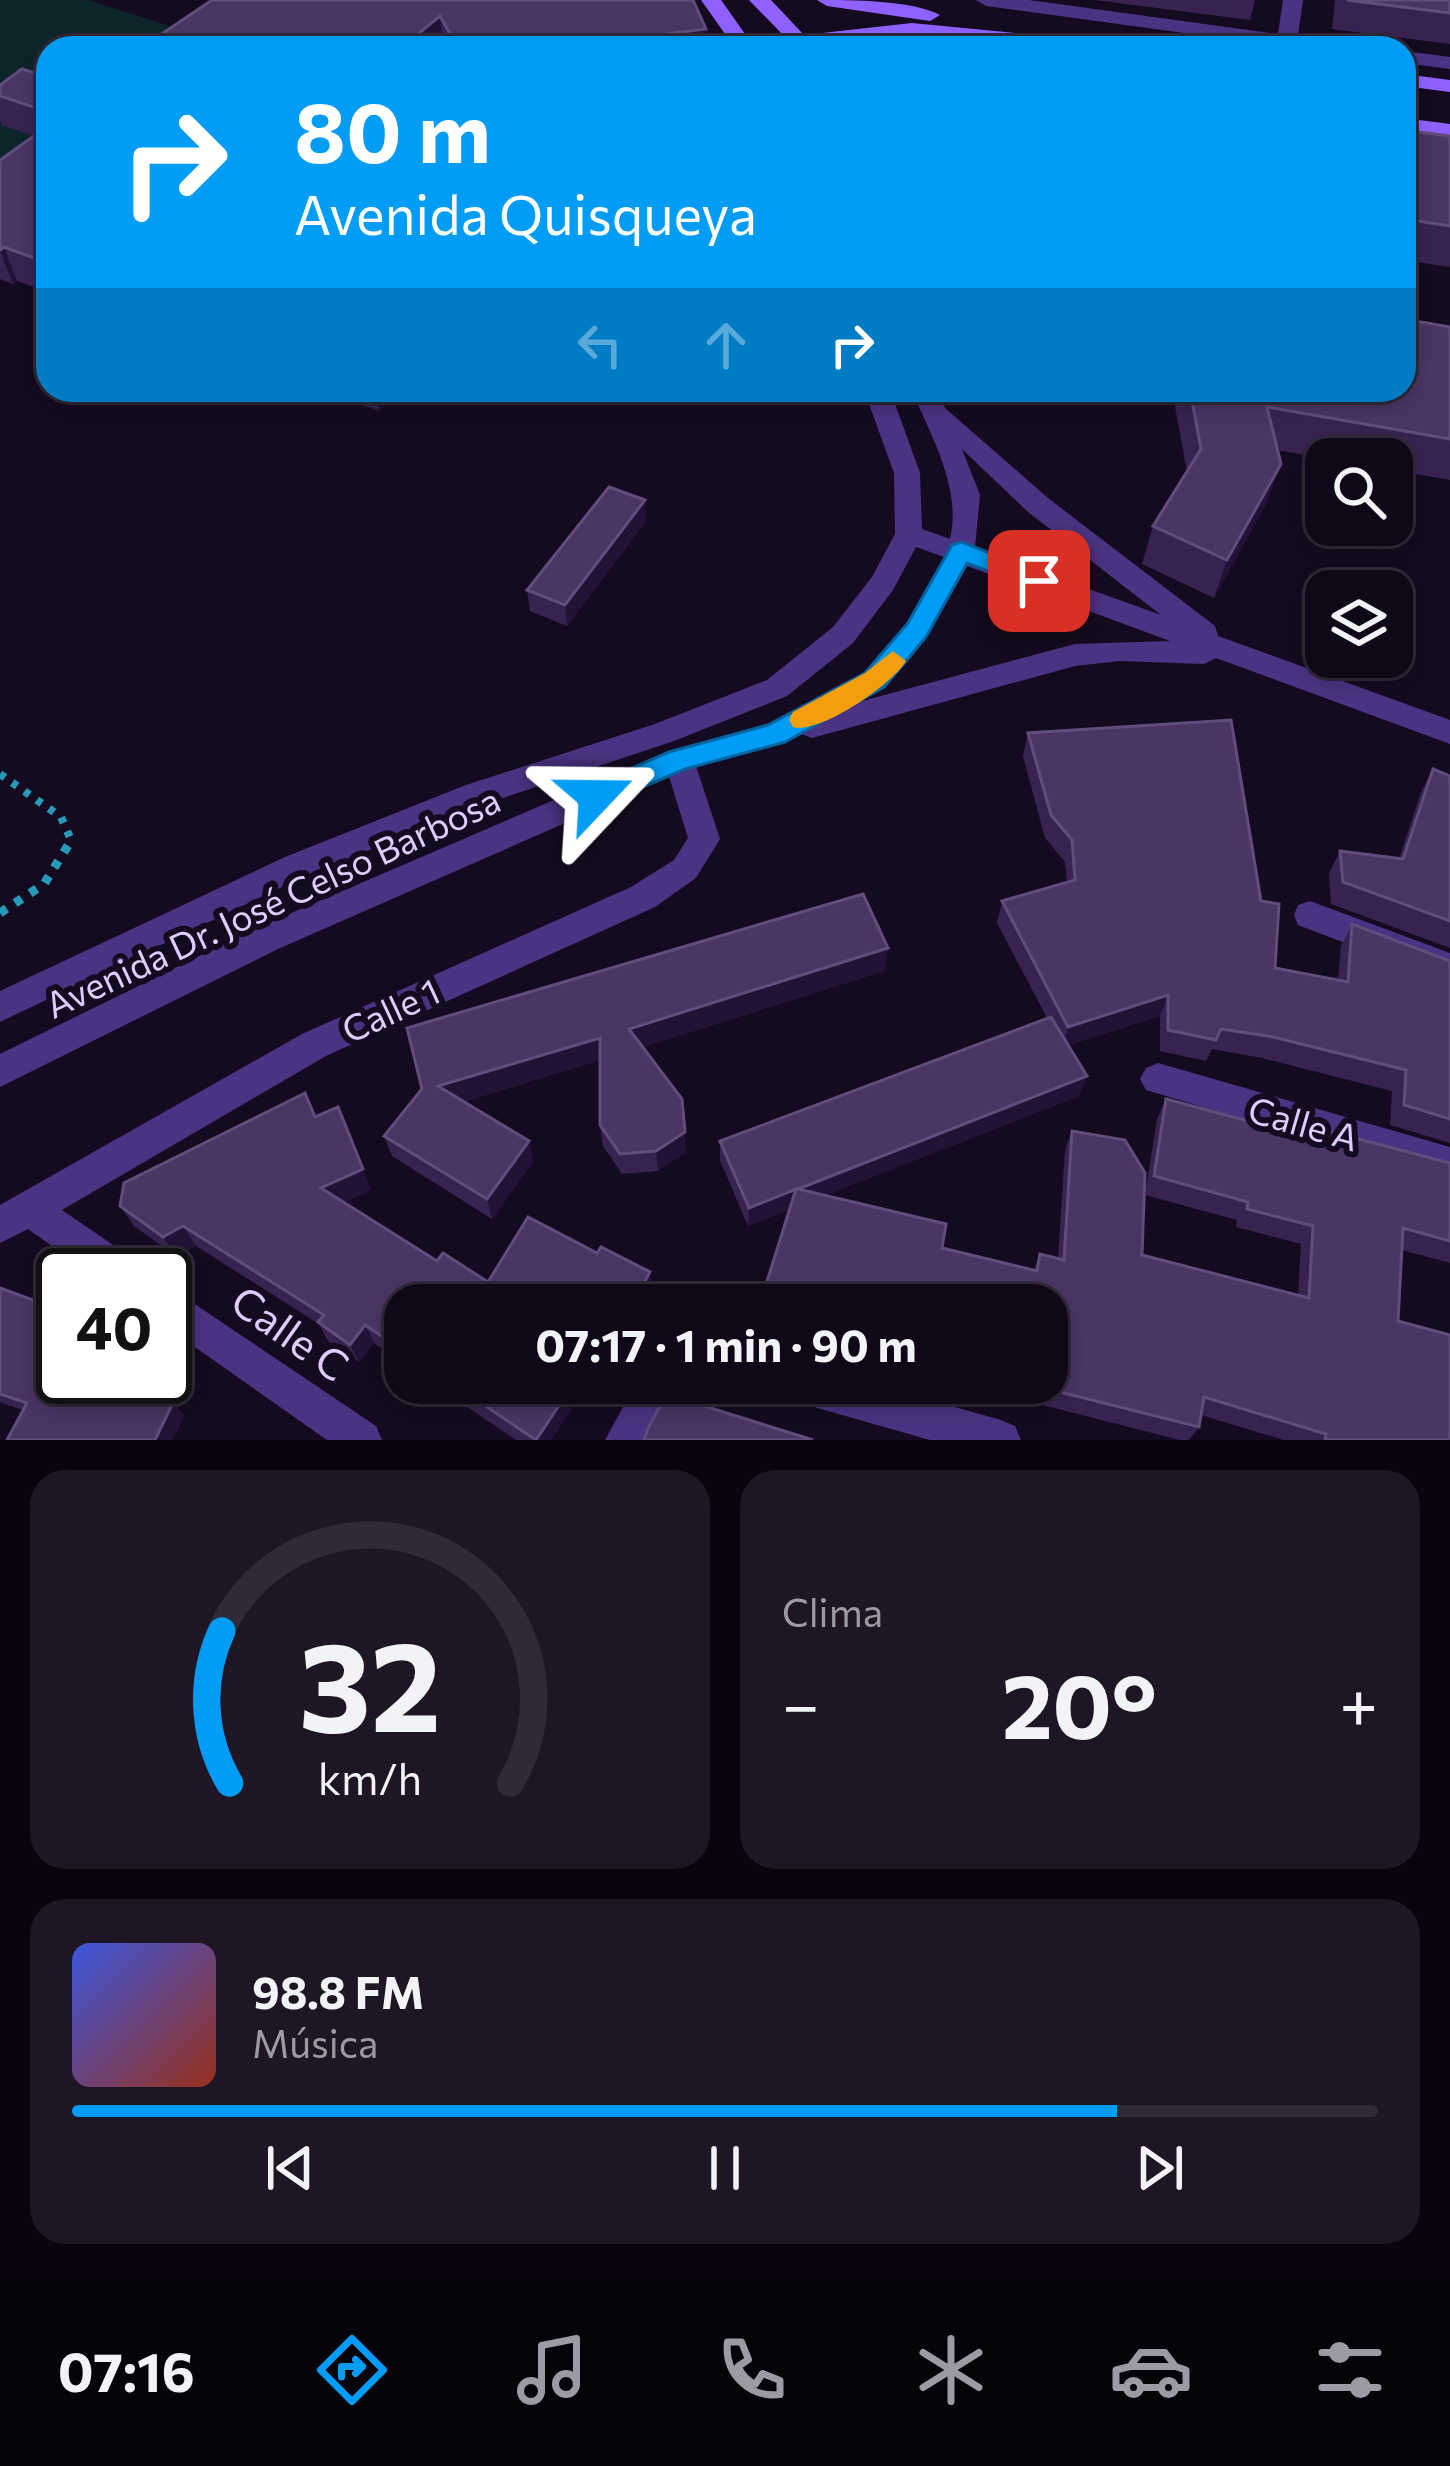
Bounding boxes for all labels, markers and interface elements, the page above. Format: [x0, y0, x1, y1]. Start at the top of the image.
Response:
text: 80 m [294, 78, 491, 180]
icon: right [96, 84, 252, 240]
text: Avenida Quisqueya [294, 180, 757, 246]
icon: left [567, 312, 633, 378]
icon: ahead [693, 312, 759, 378]
icon: right [819, 312, 885, 378]
map controls [1305, 438, 1413, 678]
button: search [1305, 438, 1413, 546]
pin [988, 530, 1090, 632]
icon: arrive [1006, 548, 1072, 614]
button: layers [1305, 570, 1413, 678]
position arrow [533, 733, 659, 859]
street label: Avenida Dr. José Celso Barbosa [38, 776, 506, 1026]
street label: Calle 1 [334, 967, 446, 1051]
street label: Calle A [1244, 1085, 1364, 1159]
speed limit sign: 40 [36, 1248, 192, 1404]
street label: Calle C [222, 1273, 360, 1391]
text: 07:17 · 1 min · 90 m [535, 1316, 917, 1371]
text: Clima [782, 1587, 883, 1635]
text: 32 [299, 1605, 441, 1758]
text: 20° [1002, 1647, 1157, 1758]
text: − [782, 1662, 820, 1743]
text: + [1339, 1662, 1378, 1743]
text: km/h [318, 1750, 422, 1803]
text: 98.8 FM [252, 1963, 424, 2018]
text: Música [252, 2018, 378, 2066]
icon: previous [257, 2135, 323, 2201]
icon: pause [692, 2135, 758, 2201]
icon: next [1127, 2135, 1193, 2201]
icon: directions [310, 2328, 394, 2412]
icon: music [510, 2328, 594, 2412]
icon: phone [710, 2328, 794, 2412]
icon: climate [909, 2328, 993, 2412]
icon: car [1109, 2328, 1193, 2412]
icon: filters [1308, 2328, 1392, 2412]
text: 07:16 [58, 2337, 195, 2403]

